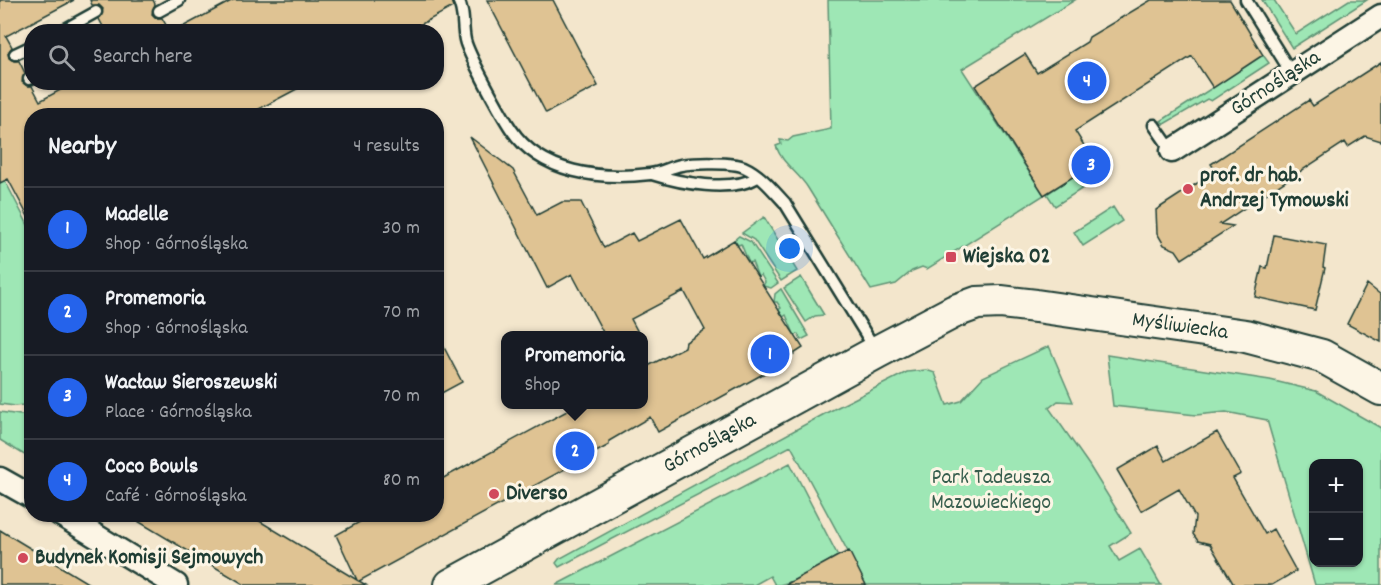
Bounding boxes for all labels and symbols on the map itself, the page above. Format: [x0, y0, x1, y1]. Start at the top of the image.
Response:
street label: Górnośląska [1225, 43, 1328, 125]
pin: 4 [1068, 58, 1106, 104]
pin: 3 [1072, 142, 1110, 188]
place label: prof. dr hab. Andrzej Tymowski [1200, 161, 1349, 217]
marker: prof. dr hab. Andrzej Tymowski [1181, 182, 1195, 196]
your location [775, 234, 804, 263]
place label: Wiejska 02 [963, 242, 1050, 273]
marker: Wiejska 02 [944, 250, 958, 264]
street label: Myśliwiecka [1130, 305, 1231, 349]
pin: 1 [750, 332, 790, 376]
street label: Górnośląska [658, 405, 763, 482]
pin: 2 [556, 428, 594, 474]
park label: Park Tadeusza Mazowieckiego [931, 463, 1051, 519]
place label: Diverso [506, 479, 568, 510]
marker: Diverso [487, 487, 501, 501]
place label: Budynek Komisji Sejmowych [35, 543, 263, 574]
marker: Budynek Komisji Sejmowych [16, 551, 30, 565]

